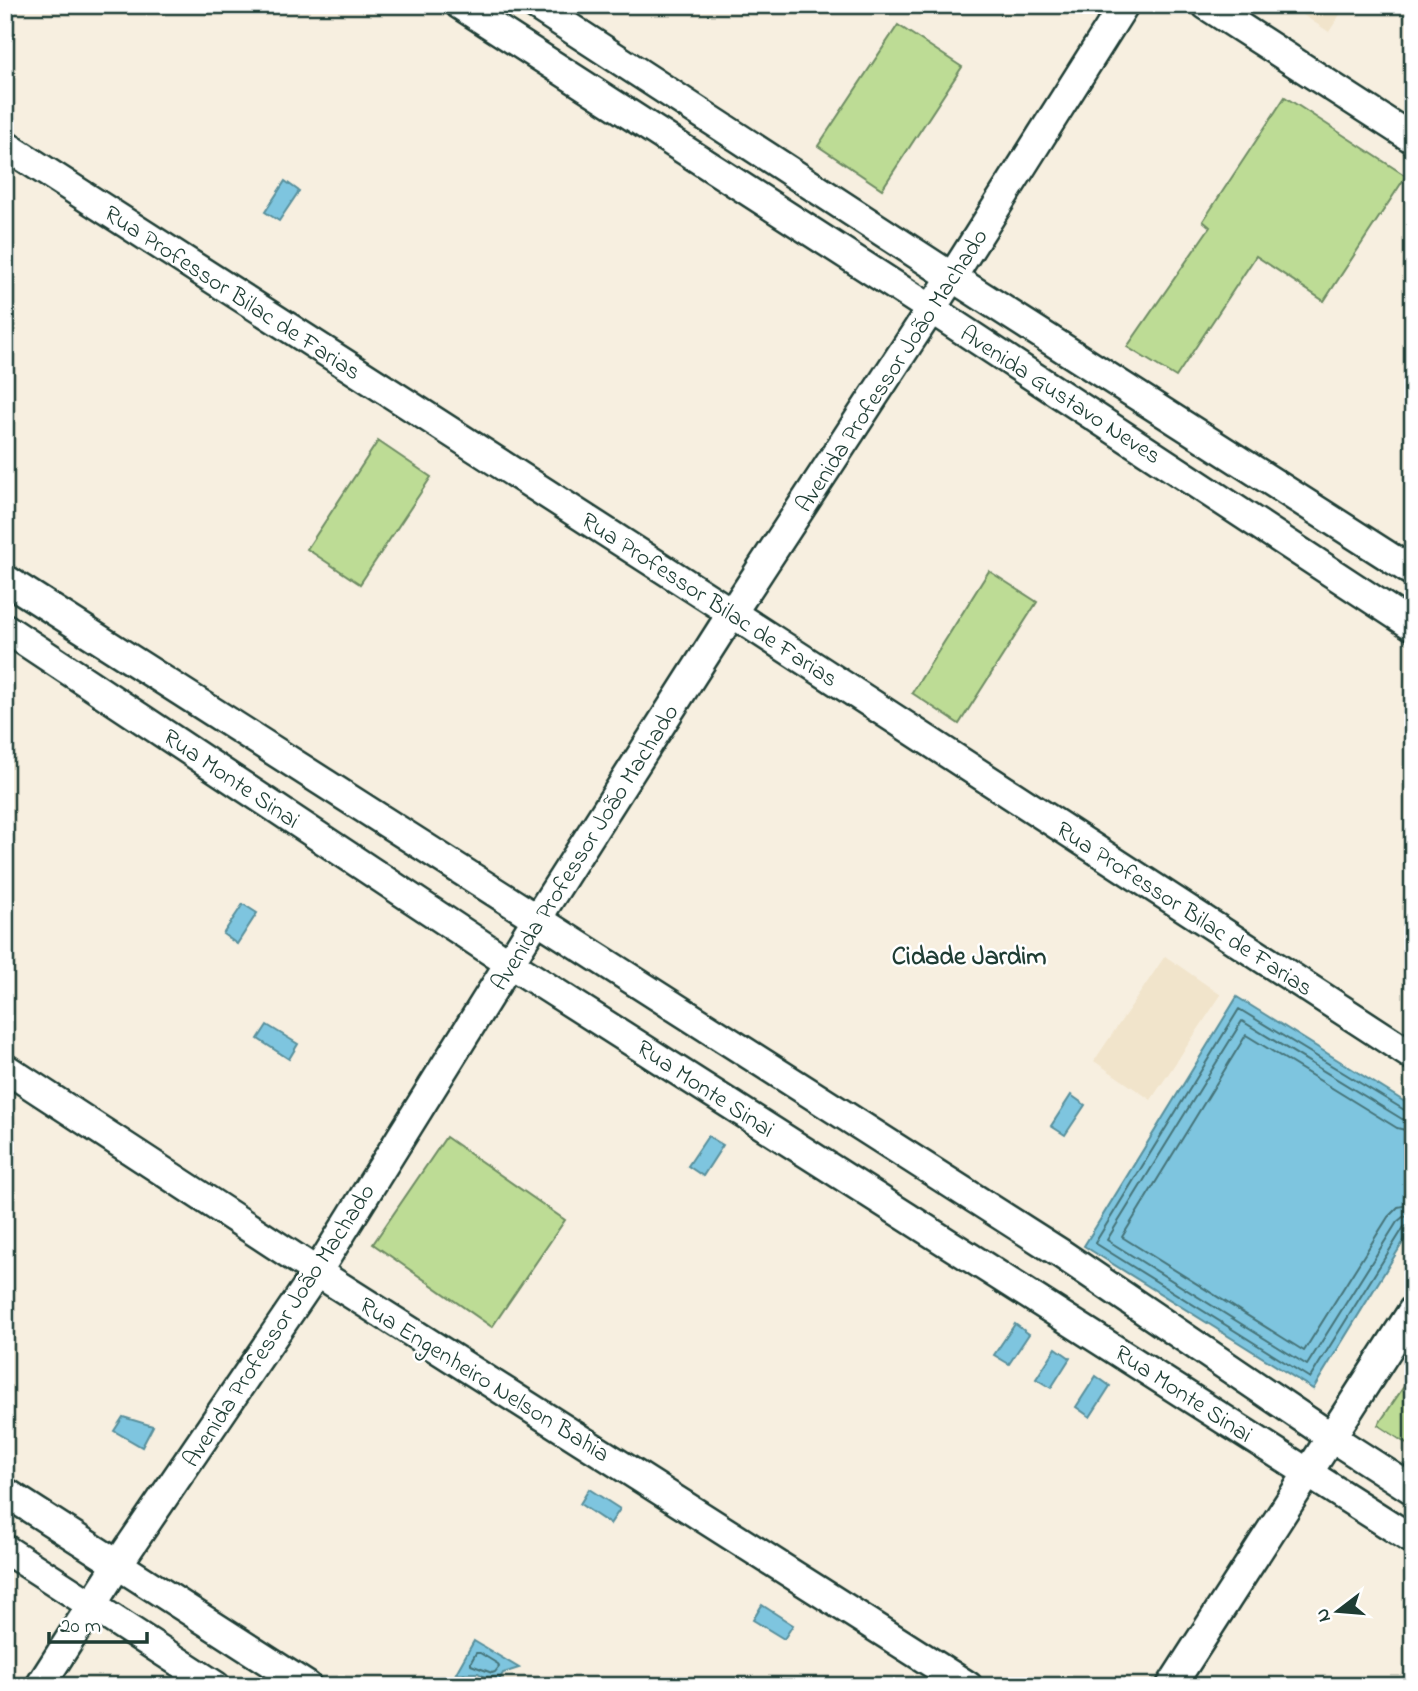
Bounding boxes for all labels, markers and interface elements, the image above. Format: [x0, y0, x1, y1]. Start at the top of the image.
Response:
street label: Rua Professor Bilac de Farias [96, 198, 367, 391]
street label: Avenida Professor João Machado [788, 223, 998, 520]
street label: Avenida Gustavo Neves [952, 318, 1167, 474]
street label: Rua Professor Bilac de Farias [573, 505, 844, 698]
street label: Avenida Professor João Machado [483, 698, 689, 998]
street label: Rua Monte Sinai [155, 721, 306, 839]
street label: Rua Professor Bilac de Farias [1048, 814, 1319, 1007]
district label: Cidade Jardim [892, 939, 1046, 977]
street label: Rua Monte Sinai [629, 1032, 781, 1148]
street label: Avenida Professor João Machado [175, 1178, 385, 1475]
street label: Rua Engenheiro Nelson Bahia [352, 1290, 616, 1473]
street label: Rua Monte Sinai [1107, 1337, 1259, 1453]
north arrow [1302, 1576, 1372, 1646]
scale bar [49, 1600, 147, 1644]
text: N [1309, 1605, 1339, 1625]
text: 20 m [60, 1612, 101, 1642]

